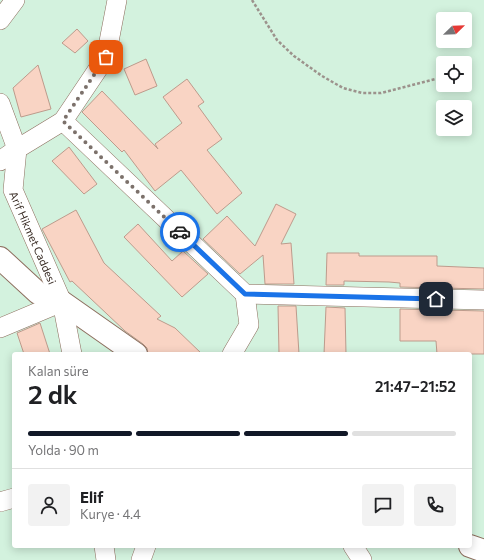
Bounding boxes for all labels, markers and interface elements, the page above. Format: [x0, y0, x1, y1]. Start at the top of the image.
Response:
north arrow [436, 12, 472, 48]
map controls [436, 12, 472, 136]
pin [89, 40, 123, 74]
icon: bag [95, 46, 117, 68]
button: locate [436, 56, 472, 92]
button: layers [436, 100, 472, 136]
street label: Arif Hikmet Caddesi [8, 189, 60, 286]
courier [160, 212, 200, 252]
icon: car [169, 221, 191, 243]
pin [419, 282, 453, 316]
icon: home [425, 288, 447, 310]
text: Kalan süre [28, 363, 89, 379]
text: 21:47–21:52 [375, 377, 456, 395]
text: 2 dk [28, 378, 77, 409]
text: Yolda · 90 m [28, 442, 99, 458]
button: person [28, 484, 70, 526]
button: chat [362, 484, 404, 526]
button: phone [414, 484, 456, 526]
text: Elif [80, 488, 103, 506]
text: Kurye · 4.4 [80, 506, 141, 522]

